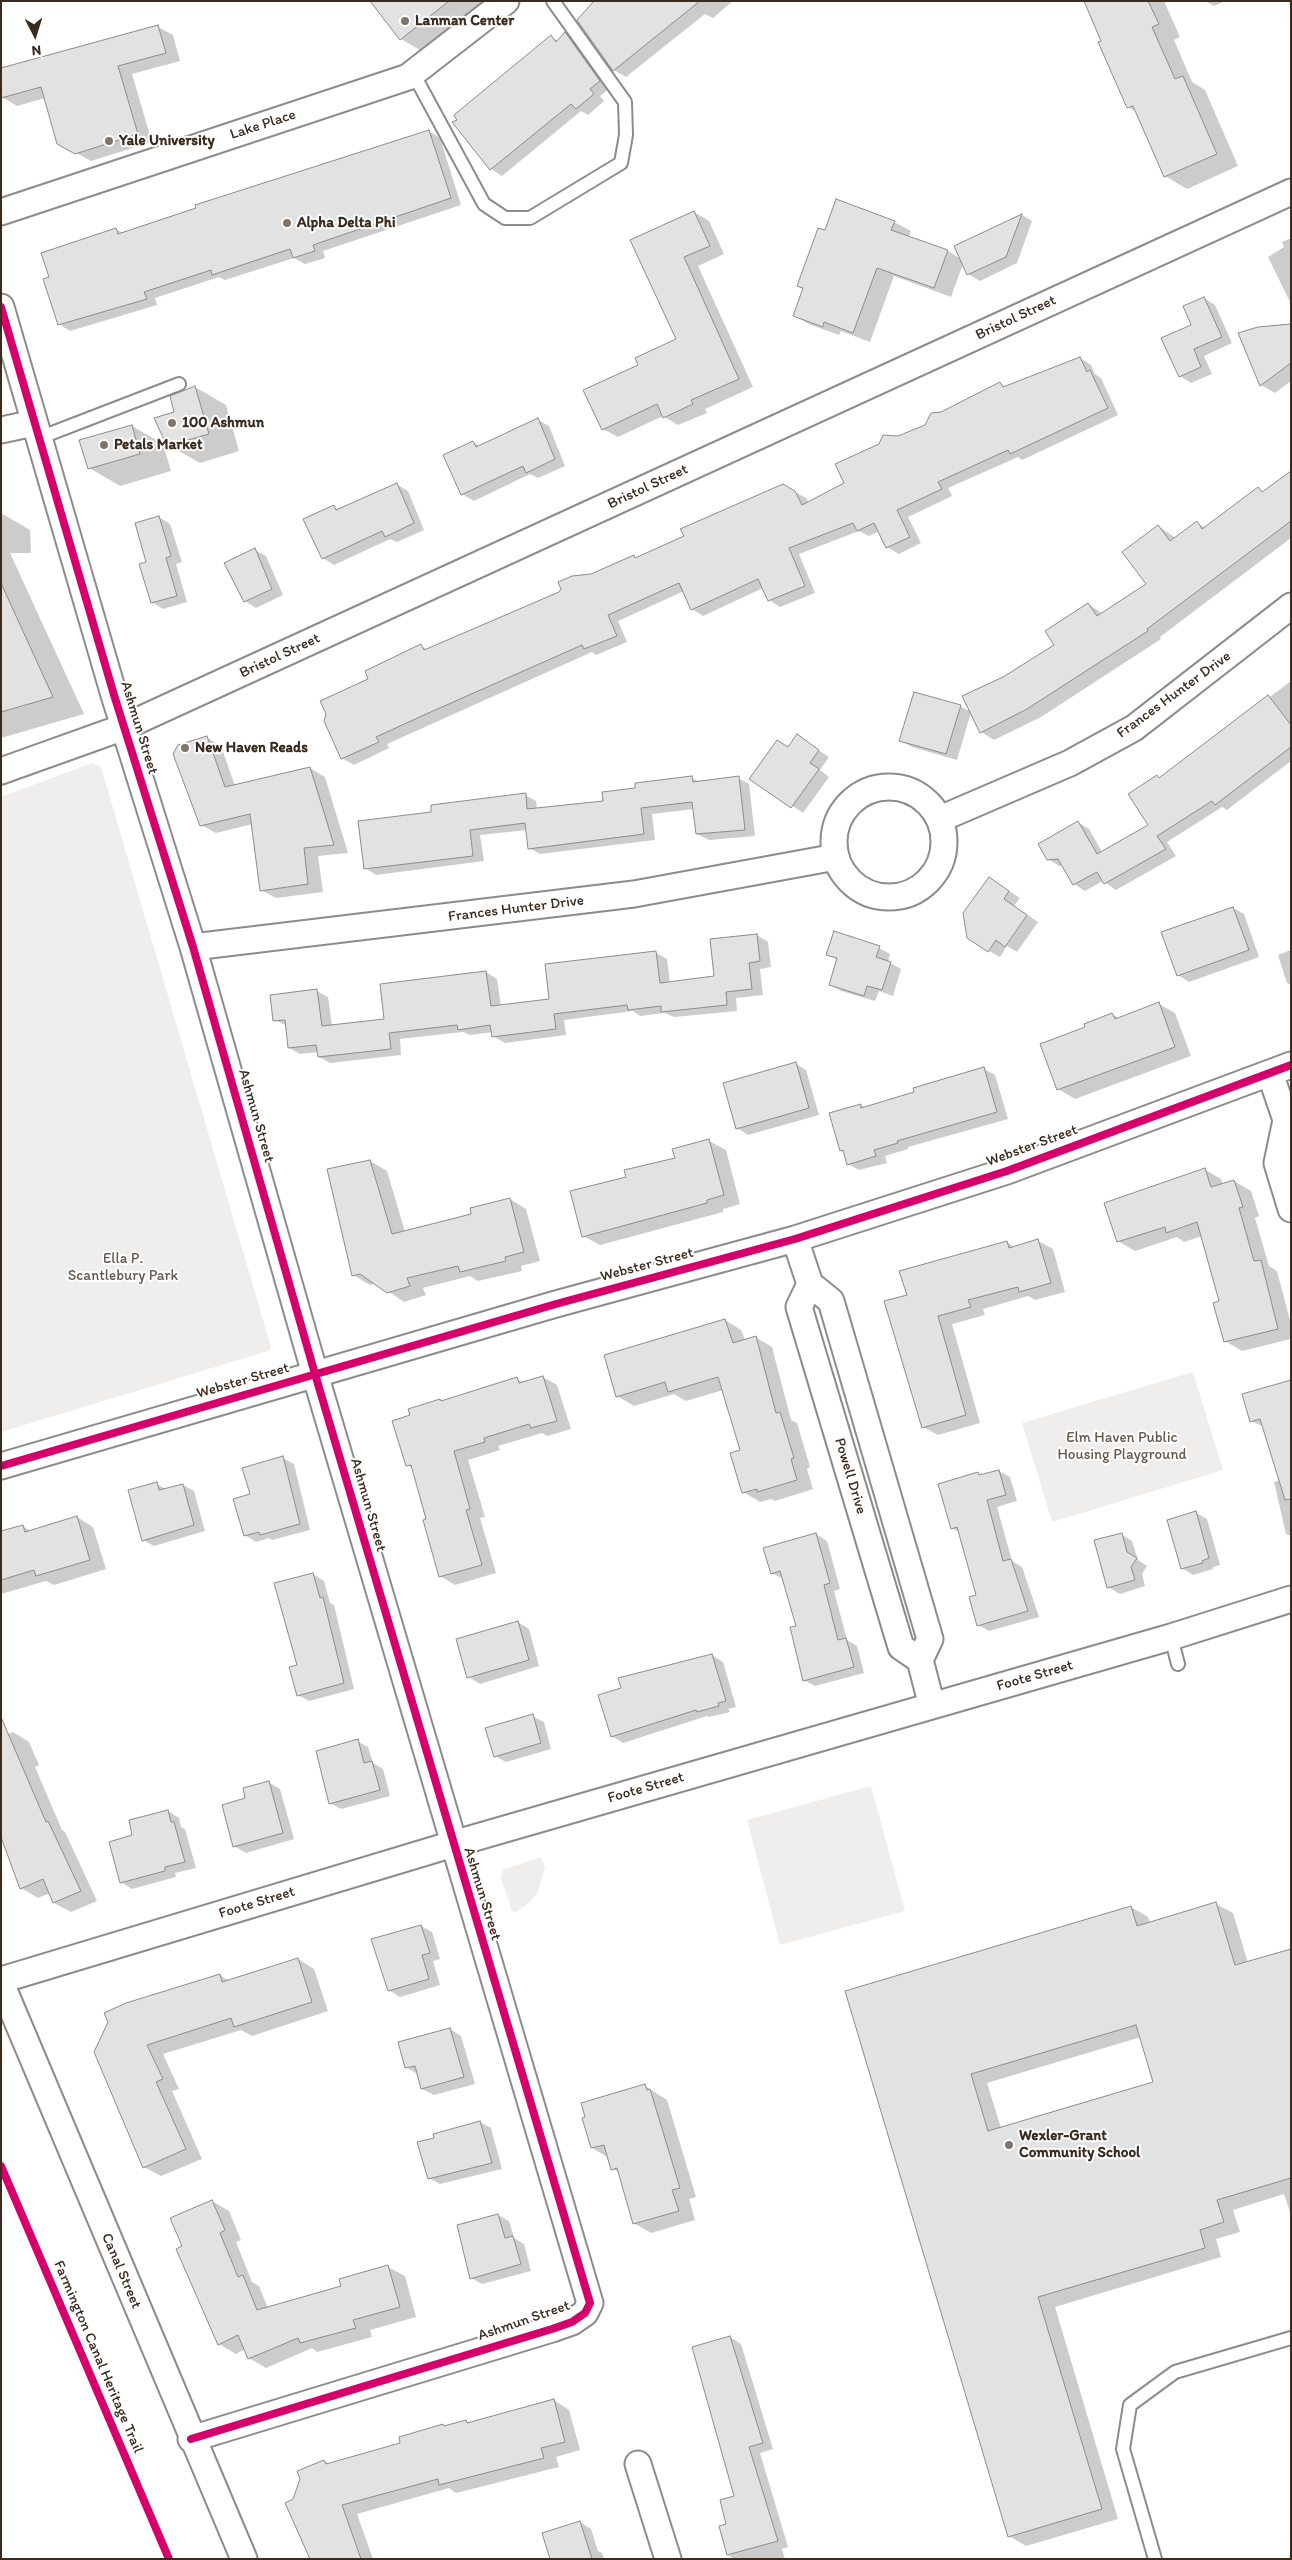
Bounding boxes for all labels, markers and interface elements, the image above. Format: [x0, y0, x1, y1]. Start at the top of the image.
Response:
north arrow [10, 10, 60, 60]
place label: Lanman Center [415, 12, 514, 30]
marker: Lanman Center [399, 15, 411, 27]
text: N [31, 42, 42, 59]
street label: Lake Place [228, 106, 298, 144]
place label: Yale University [119, 132, 215, 150]
marker: Yale University [103, 135, 115, 147]
place label: Alpha Delta Phi [297, 214, 396, 232]
marker: Alpha Delta Phi [281, 217, 293, 229]
street label: Bristol Street [973, 292, 1059, 344]
place label: 100 Ashmun [182, 414, 264, 432]
marker: 100 Ashmun [166, 417, 178, 429]
place label: Petals Market [114, 436, 203, 454]
marker: Petals Market [98, 439, 110, 451]
street label: Bristol Street [605, 461, 691, 513]
street label: Bristol Street [237, 630, 323, 682]
street label: Frances Hunter Drive [1113, 648, 1235, 742]
street label: Ashmun Street [116, 679, 162, 777]
place label: New Haven Reads [195, 739, 308, 757]
marker: New Haven Reads [179, 742, 191, 754]
street label: Frances Hunter Drive [447, 892, 585, 926]
street label: Ashmun Street [234, 1067, 278, 1165]
street label: Webster Street [984, 1121, 1080, 1171]
street label: Webster Street [598, 1244, 696, 1286]
park label: Ella P. Scantlebury Park [68, 1250, 178, 1285]
street label: Webster Street [195, 1359, 291, 1403]
park label: Elm Haven Public Housing Playground [1057, 1429, 1187, 1464]
street label: Powell Drive [830, 1436, 870, 1516]
street label: Ashmun Street [346, 1456, 390, 1554]
street label: Foote Street [995, 1657, 1075, 1695]
street label: Foote Street [606, 1769, 686, 1807]
street label: Ashmun Street [459, 1845, 505, 1943]
street label: Foote Street [217, 1883, 297, 1923]
place label: Wexler-Grant Community School [1019, 2127, 1140, 2162]
marker: Wexler-Grant Community School [1003, 2139, 1015, 2151]
street label: Canal Street [97, 2230, 145, 2312]
street label: Farmington Canal Heritage Trail [49, 2258, 147, 2456]
street label: Ashmun Street [476, 2297, 572, 2345]

